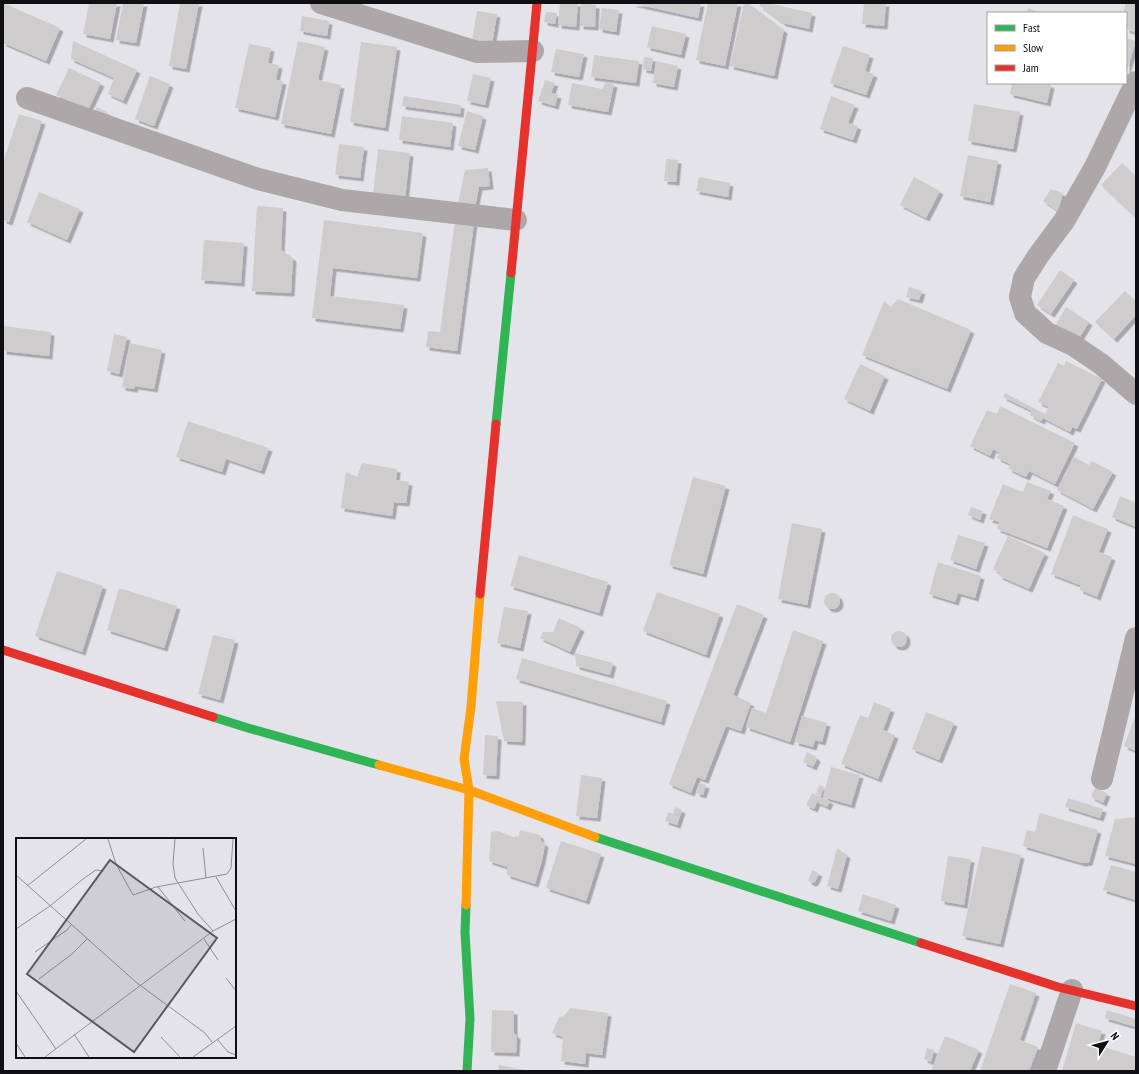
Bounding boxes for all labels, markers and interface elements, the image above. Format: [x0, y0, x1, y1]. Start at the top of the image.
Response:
legend [987, 12, 1127, 84]
text: Fast [1023, 20, 1041, 35]
text: Slow [1023, 40, 1044, 55]
text: Jam [1022, 60, 1039, 75]
inset map [16, 838, 236, 1058]
north arrow [1087, 1022, 1127, 1062]
text: N [1108, 1030, 1123, 1043]

